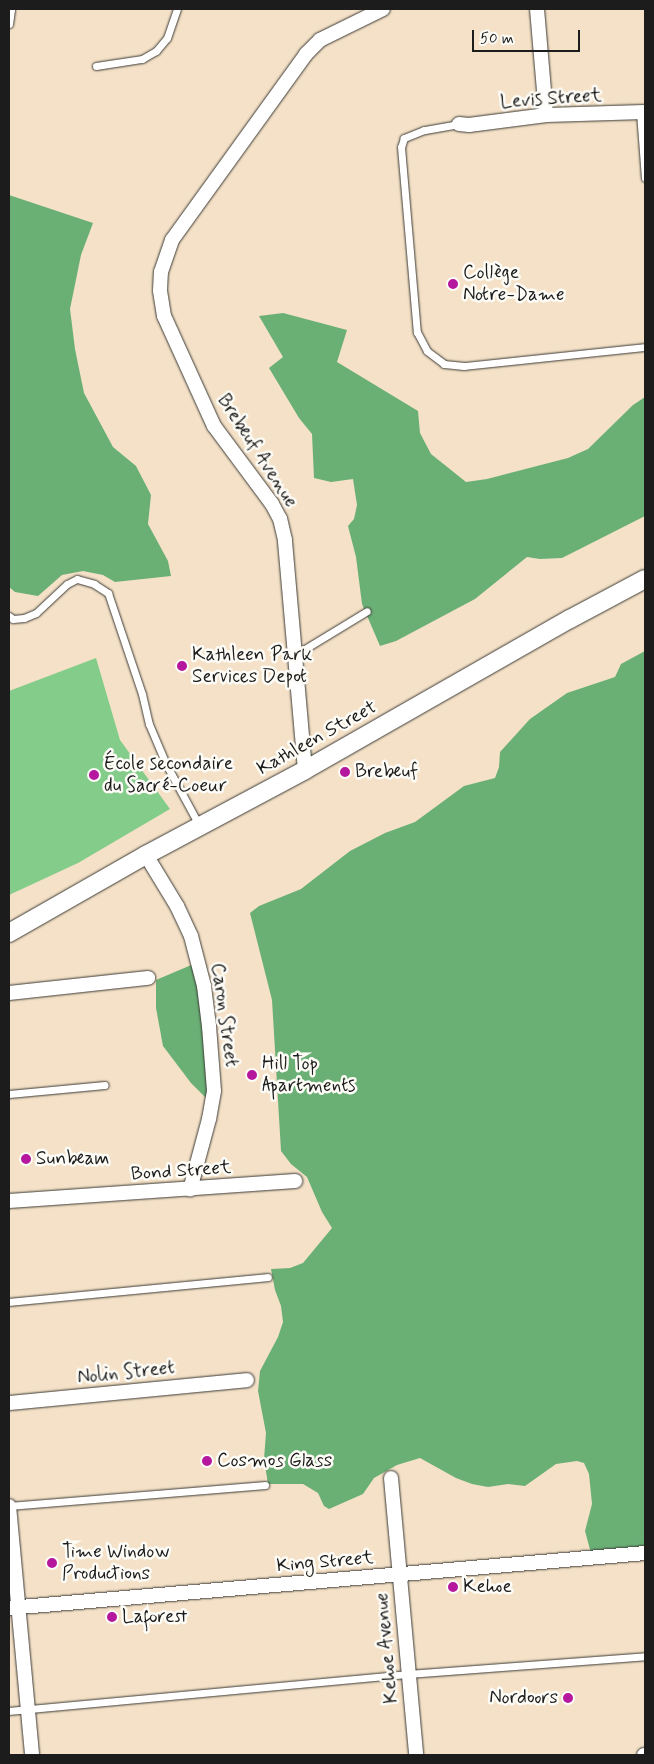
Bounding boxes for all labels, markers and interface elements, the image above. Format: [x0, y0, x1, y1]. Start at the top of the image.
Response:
scale bar [474, 20, 582, 52]
text: 50 m [480, 29, 514, 49]
street label: Levis Street [499, 84, 603, 114]
place label: Collège Notre-Dame [463, 262, 564, 306]
marker: Collège Notre-Dame [447, 278, 459, 290]
street label: Brebeuf Avenue [213, 391, 301, 511]
place label: Kathleen Park Services Depot [192, 644, 308, 688]
marker: Kathleen Park Services Depot [176, 660, 188, 672]
street label: Kathleen Street [254, 696, 380, 780]
place label: École secondaire du Sacré-Coeur [104, 753, 240, 797]
place label: Brebeuf [355, 761, 418, 783]
marker: Brebeuf [339, 766, 351, 778]
marker: École secondaire du Sacré-Coeur [88, 769, 100, 781]
street label: Caron Street [205, 960, 243, 1070]
place label: Hill Top Apartments [262, 1053, 355, 1097]
marker: Hill Top Apartments [246, 1069, 258, 1081]
place label: Sunbeam [36, 1148, 109, 1170]
marker: Sunbeam [20, 1153, 32, 1165]
street label: Bond Street [130, 1156, 232, 1186]
street label: Nolin Street [75, 1356, 177, 1390]
place label: Cosmos Glass [217, 1450, 332, 1472]
marker: Cosmos Glass [201, 1455, 213, 1467]
place label: Time Window Productions [62, 1541, 170, 1585]
street label: King Street [276, 1546, 374, 1578]
marker: Time Window Productions [46, 1557, 58, 1569]
place label: Kehoe [463, 1576, 512, 1598]
marker: Kehoe [447, 1581, 459, 1593]
street label: Kehoe Avenue [371, 1591, 403, 1705]
place label: Laforest [122, 1606, 187, 1628]
marker: Laforest [106, 1611, 118, 1623]
place label: Nordoors [489, 1687, 558, 1709]
marker: Nordoors [562, 1692, 574, 1704]

